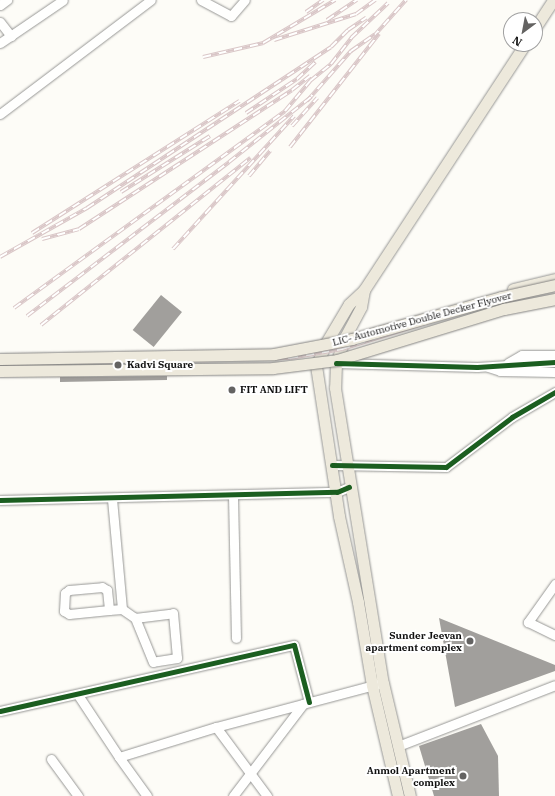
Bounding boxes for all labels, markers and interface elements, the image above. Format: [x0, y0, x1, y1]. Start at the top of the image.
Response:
north arrow [503, 12, 543, 52]
text: N [510, 33, 525, 50]
street label: LIC- Automotive Double Decker Flyover [331, 289, 513, 349]
marker: Kadvi Square [112, 359, 124, 371]
place label: Kadvi Square [127, 359, 193, 371]
place label: FIT AND LIFT [240, 384, 308, 396]
marker: FIT AND LIFT [227, 385, 237, 395]
place label: Sunder Jeevan apartment complex [366, 629, 462, 652]
marker: Sunder Jeevan apartment complex [465, 636, 475, 646]
place label: Anmol Apartment complex [367, 764, 455, 788]
marker: Anmol Apartment complex [458, 771, 468, 781]

